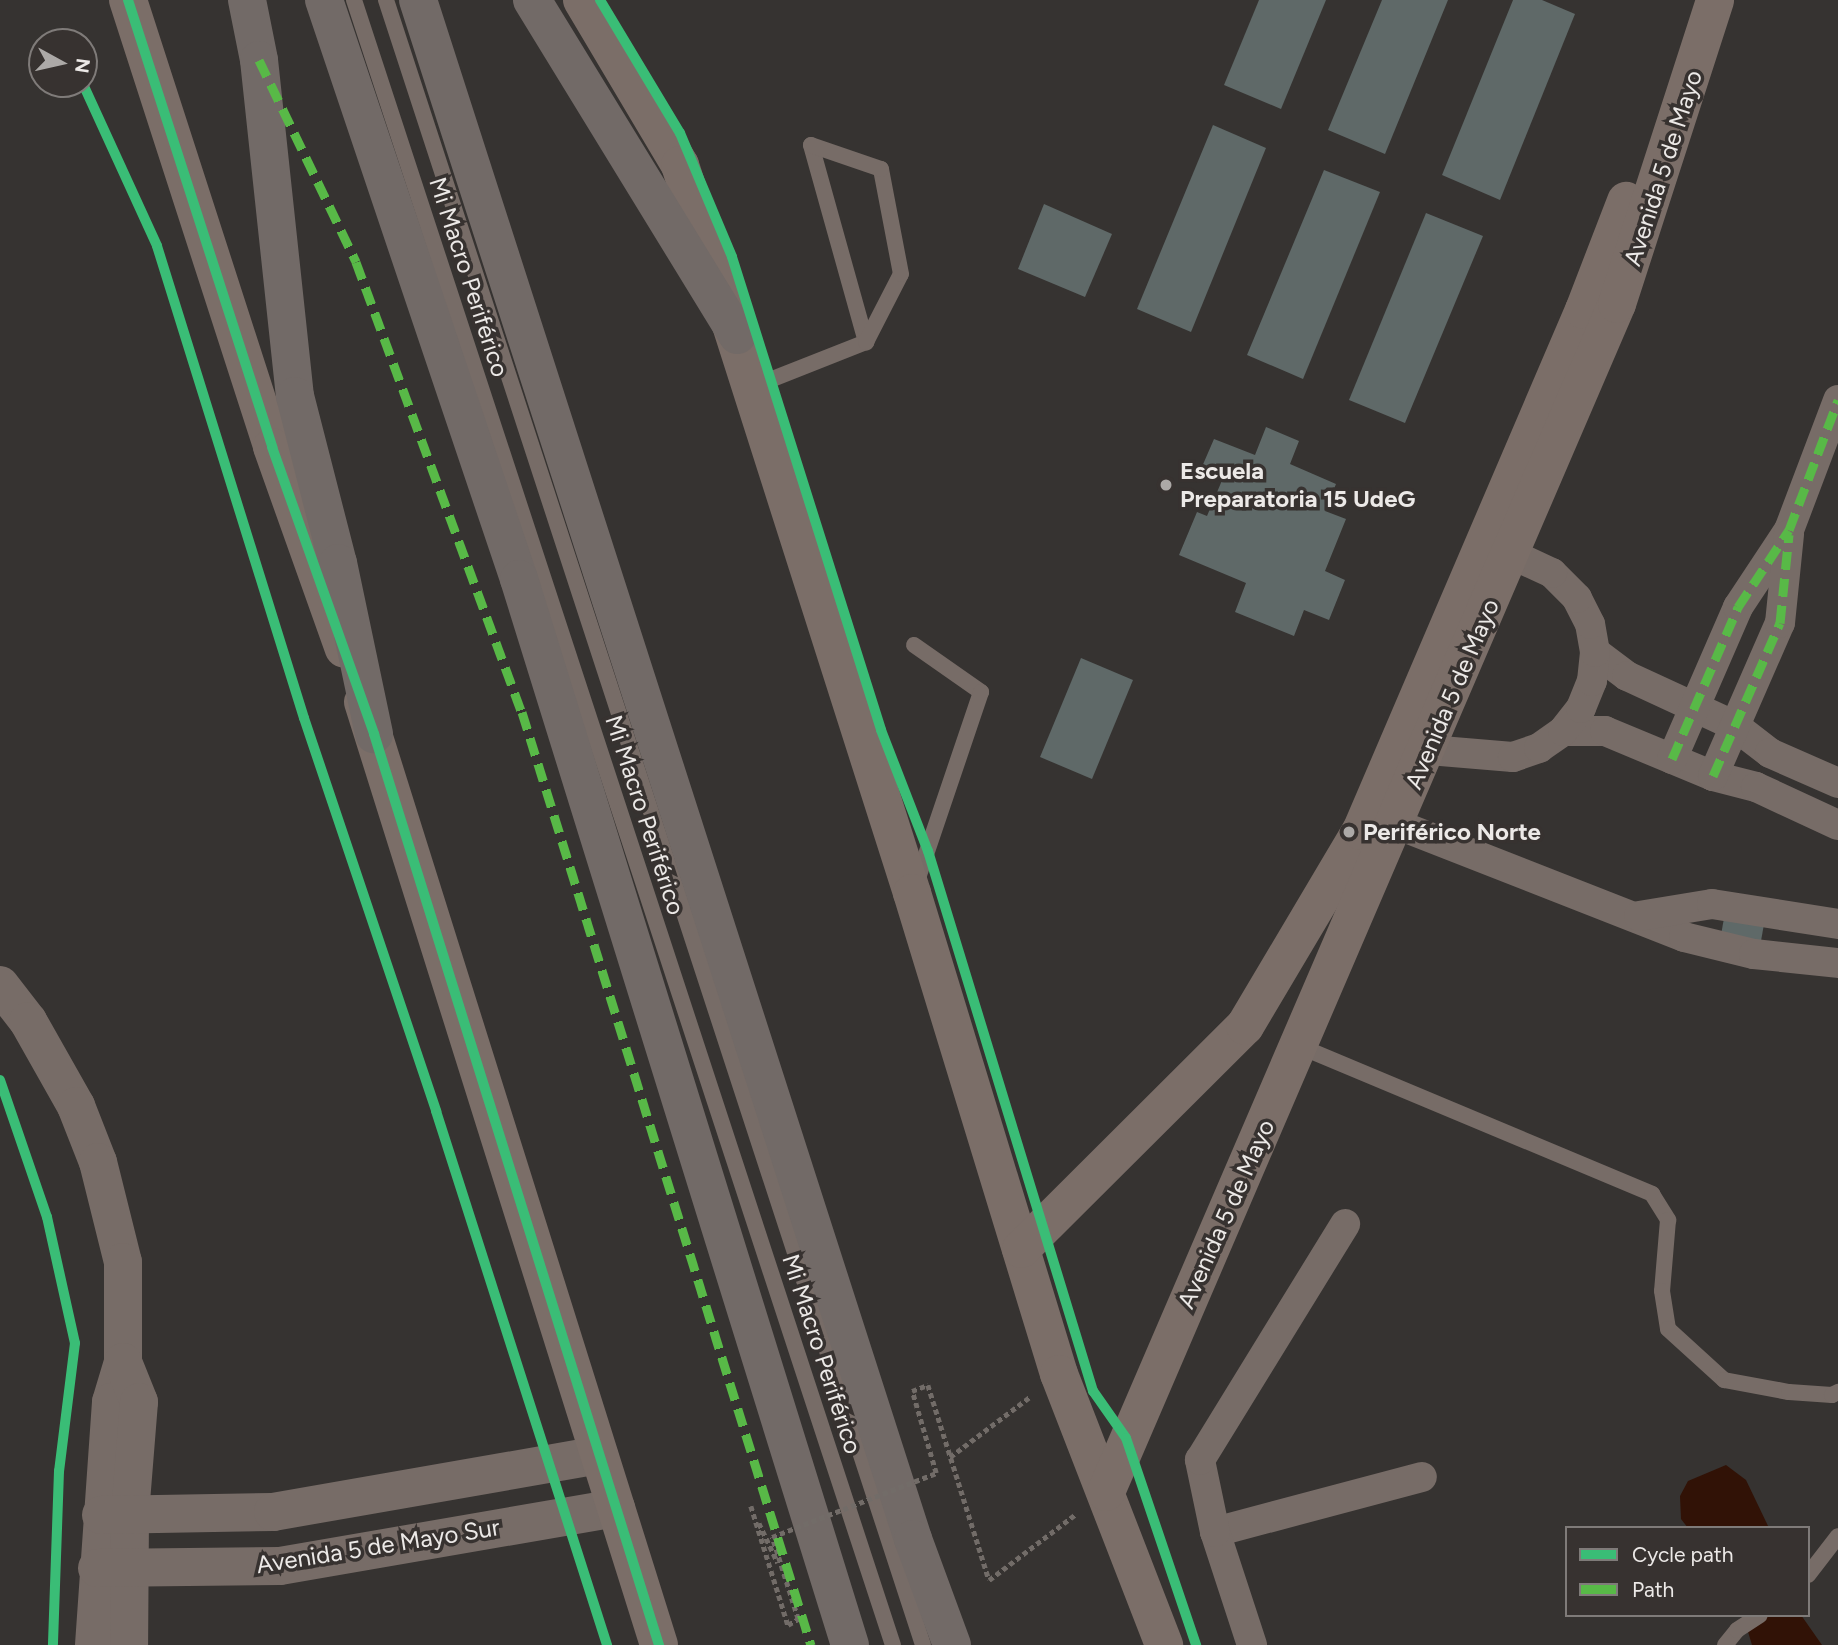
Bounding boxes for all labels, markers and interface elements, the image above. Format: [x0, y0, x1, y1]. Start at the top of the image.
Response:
north arrow [28, 28, 98, 98]
text: N [70, 57, 95, 75]
street label: Avenida 5 de Mayo [1618, 67, 1708, 269]
street label: Mi Macro Periférico [423, 174, 515, 380]
place label: Escuela Preparatoria 15 UdeG [1180, 457, 1415, 513]
marker: Escuela Preparatoria 15 UdeG [1158, 477, 1174, 493]
street label: Avenida 5 de Mayo [1399, 595, 1505, 793]
street label: Mi Macro Periférico [599, 712, 691, 918]
place label: Periférico Norte [1363, 818, 1541, 846]
marker: Periférico Norte [1341, 824, 1357, 840]
street label: Avenida 5 de Mayo [1171, 1115, 1281, 1313]
street label: Mi Macro Periférico [776, 1251, 868, 1457]
street label: Avenida 5 de Mayo Sur [254, 1513, 502, 1579]
legend [1565, 1526, 1810, 1617]
text: Cycle path [1632, 1542, 1733, 1567]
text: Path [1632, 1577, 1674, 1602]

